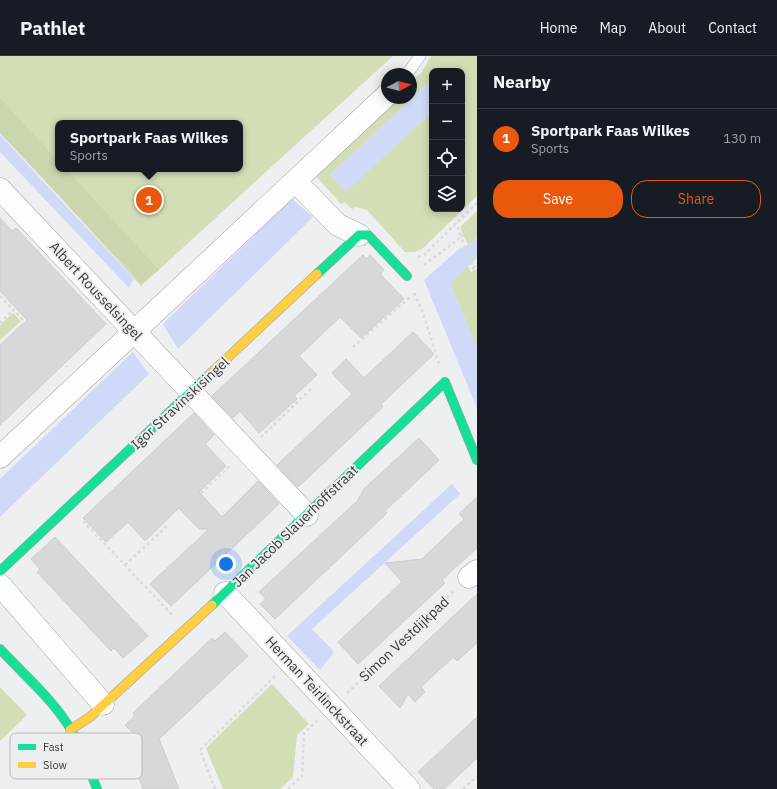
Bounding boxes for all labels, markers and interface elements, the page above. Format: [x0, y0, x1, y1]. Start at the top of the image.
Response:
text: Pathlet [20, 16, 85, 40]
text: Home [540, 19, 577, 37]
text: Map [599, 19, 626, 37]
text: About [648, 19, 686, 37]
text: Contact [708, 19, 757, 37]
north arrow [381, 68, 417, 104]
map controls [429, 68, 465, 212]
button: + [429, 68, 465, 104]
text: Nearby [493, 71, 551, 93]
button: − [429, 104, 465, 140]
popup [55, 120, 243, 172]
text: Sportpark Faas Wilkes [531, 121, 690, 140]
text: Sportpark Faas Wilkes [70, 128, 228, 147]
text: 1 [502, 130, 510, 147]
text: 130 m [723, 130, 761, 147]
button: locate [429, 140, 465, 176]
text: Sports [531, 140, 569, 157]
text: Sports [70, 147, 108, 164]
button: layers [429, 176, 465, 212]
button: Save [493, 180, 623, 218]
button: Share [631, 180, 761, 218]
pin: 1 [136, 185, 162, 215]
street label: Albert Rousselsingel [46, 238, 147, 344]
street label: Igor Stravinskisingel [127, 353, 233, 453]
street label: Jan Jacob Slauerhoffstraat [228, 461, 362, 591]
your location [216, 554, 236, 574]
street label: Simon Vestdijkpad [355, 593, 453, 685]
street label: Herman Teirlinckstraat [262, 632, 372, 750]
legend [10, 733, 142, 779]
text: Fast [43, 740, 64, 754]
text: Slow [43, 758, 67, 772]

